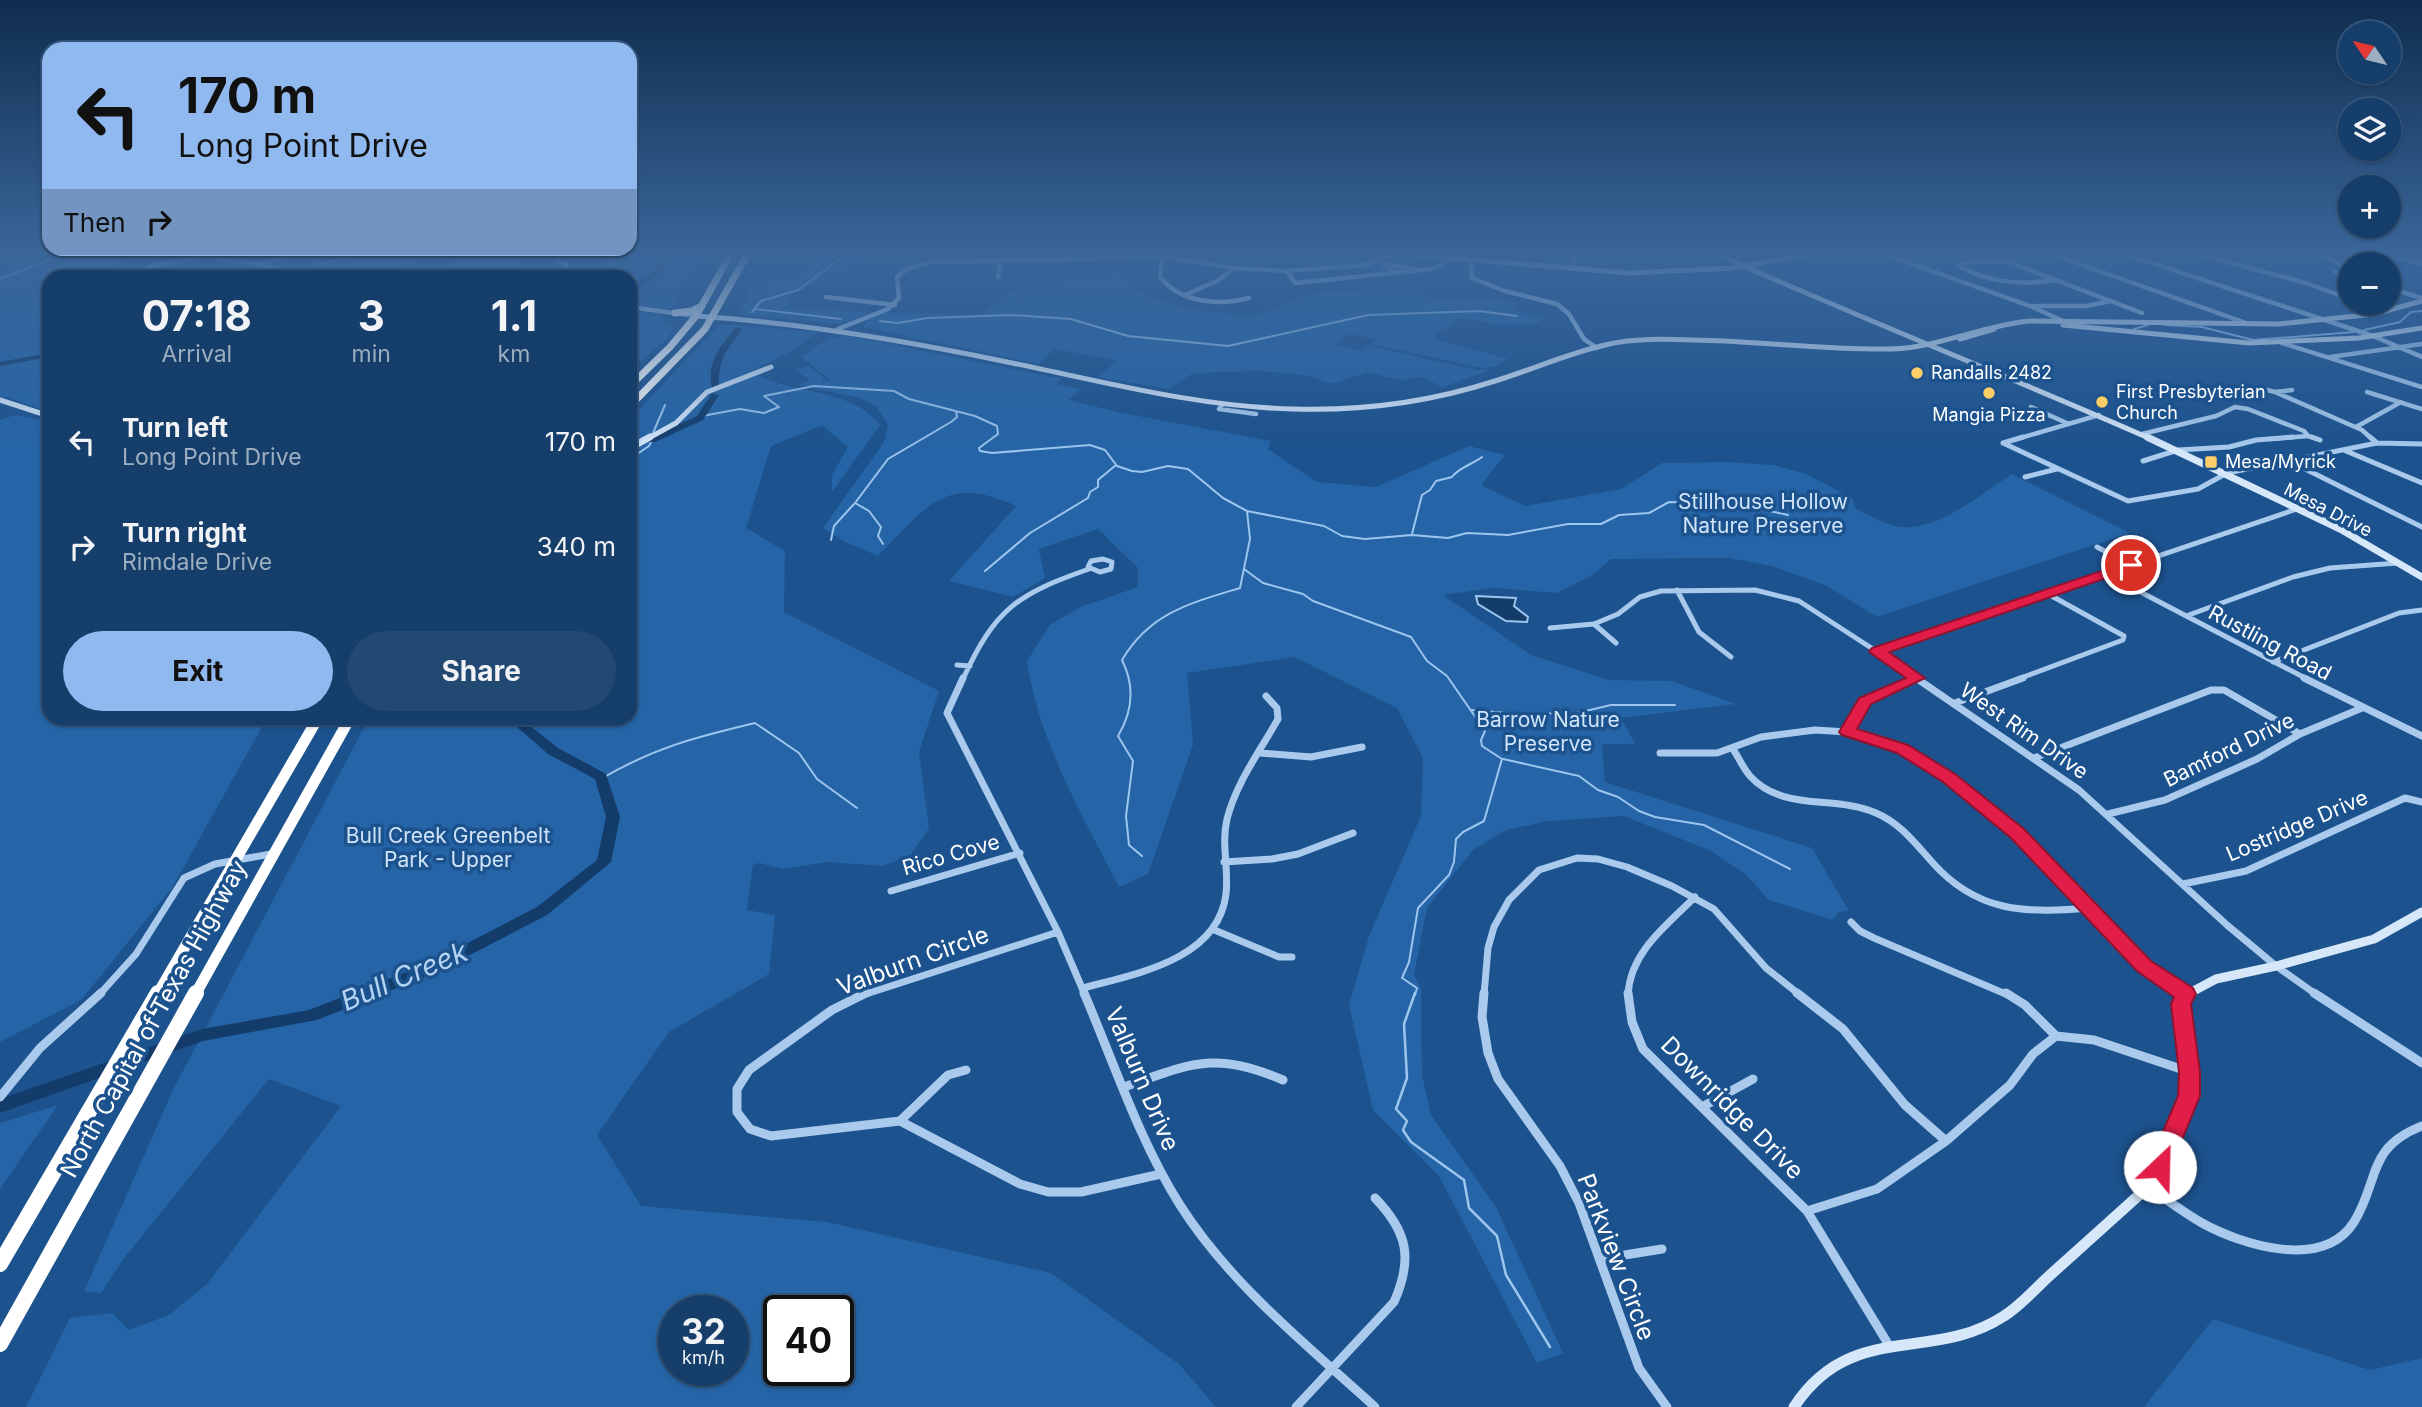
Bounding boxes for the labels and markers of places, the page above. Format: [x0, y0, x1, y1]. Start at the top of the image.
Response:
place label: Randalls 2482 [1931, 362, 2052, 383]
marker: Randalls 2482 [1909, 365, 1925, 381]
place label: First Presbyterian Church [2116, 381, 2266, 423]
marker: Mangia Pizza [1981, 385, 1997, 401]
marker: First Presbyterian Church [2094, 394, 2110, 410]
place label: Mangia Pizza [1932, 404, 2046, 425]
place label: Mesa/Myrick [2225, 451, 2336, 472]
marker: Mesa/Myrick [2203, 454, 2219, 470]
pin [2101, 535, 2161, 595]

